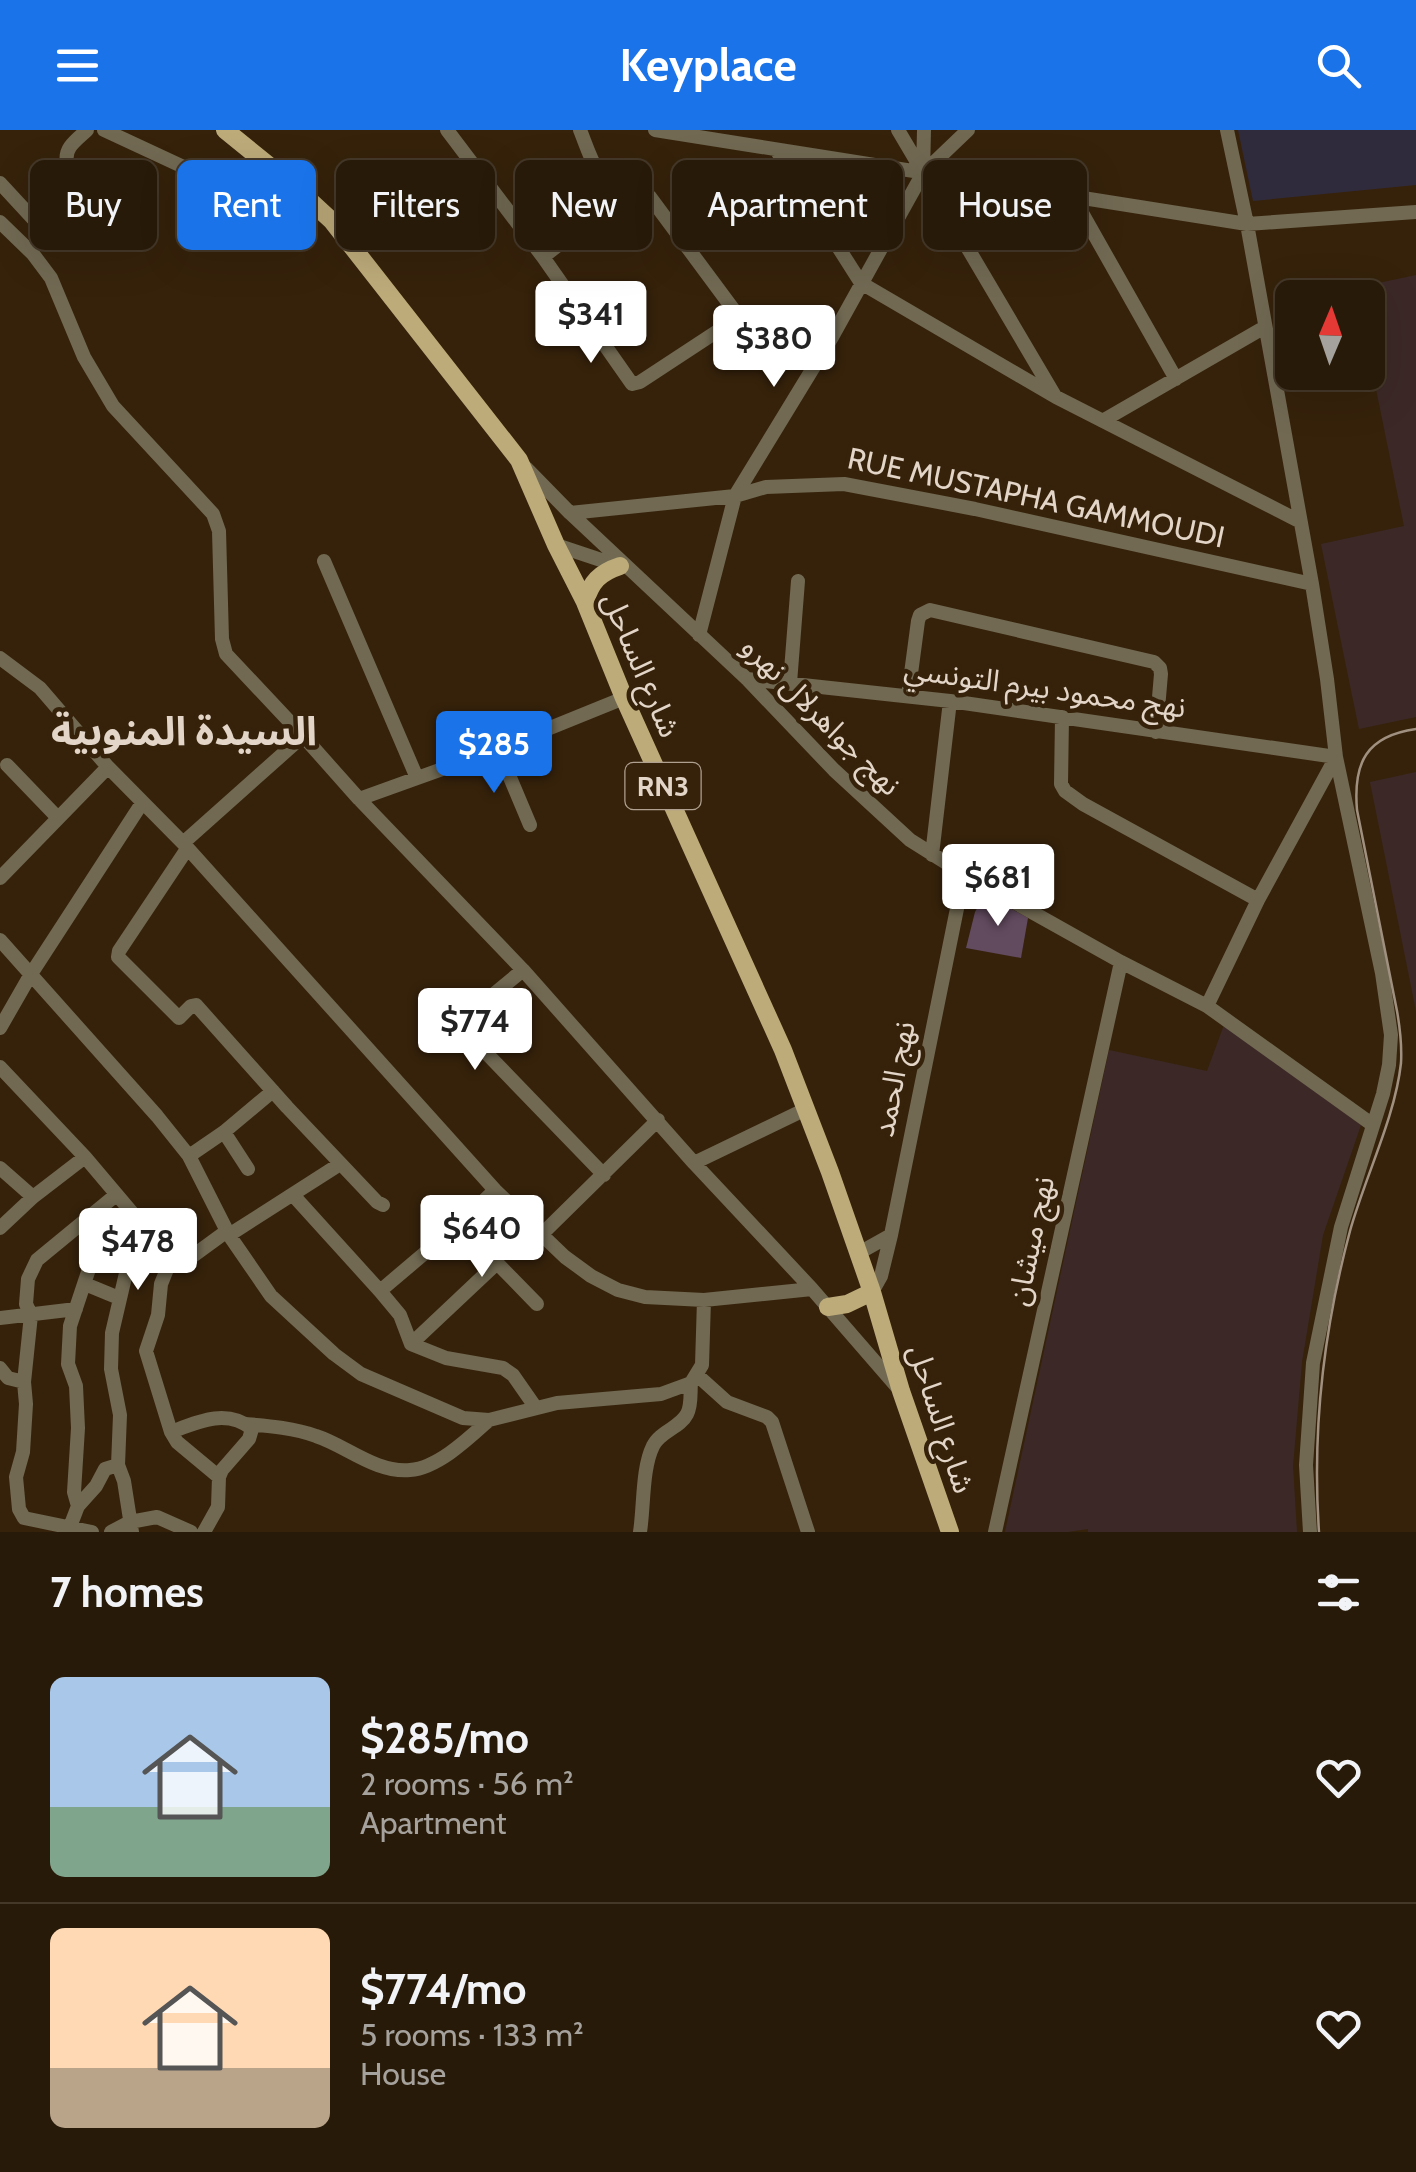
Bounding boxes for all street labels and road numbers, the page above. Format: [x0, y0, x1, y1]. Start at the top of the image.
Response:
street label: RUE MUSTAPHA GAMMOUDI [844, 439, 1228, 556]
street label: شارع الساحل [591, 587, 689, 744]
street label: نهج جواهرلال نهرو [731, 628, 909, 806]
street label: نهج محمود بيرم التونسي [901, 649, 1188, 731]
road number: RN3 [626, 763, 700, 809]
street label: نهج الحمد [864, 1018, 927, 1141]
street label: نهج ميشان [999, 1173, 1066, 1310]
street label: شارع الساحل [896, 1340, 983, 1499]

